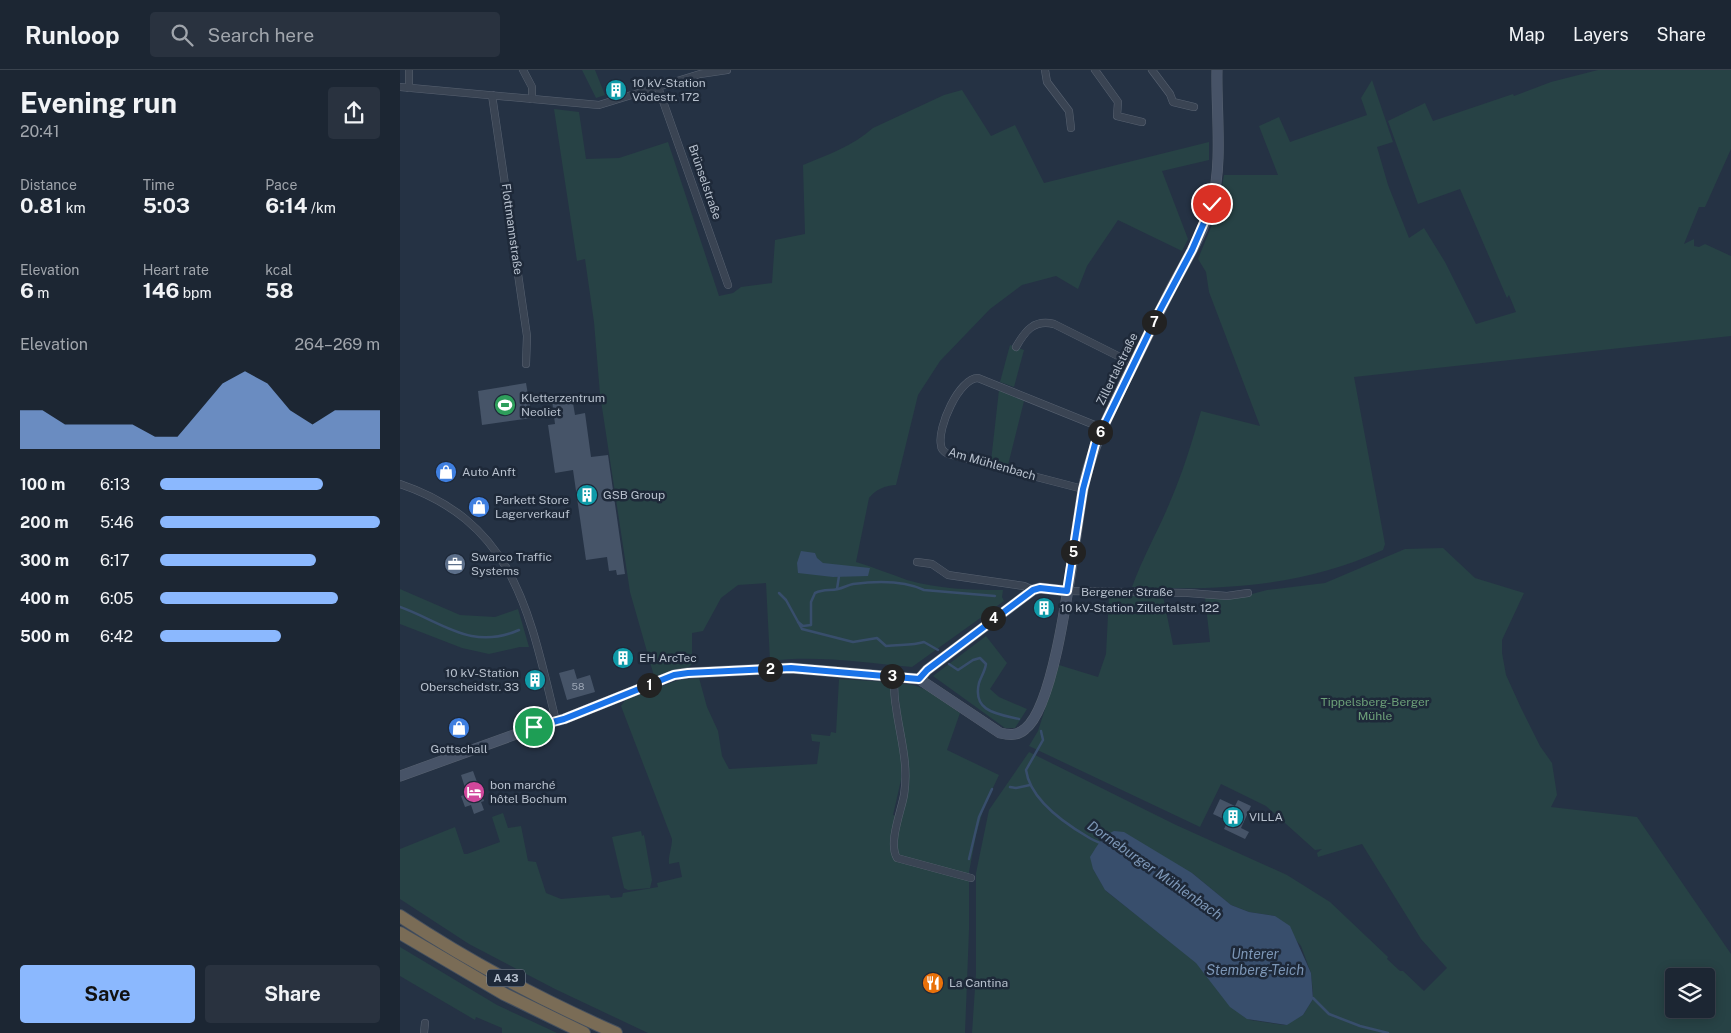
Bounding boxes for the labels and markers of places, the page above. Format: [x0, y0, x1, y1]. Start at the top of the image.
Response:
place label: 10 kV-Station Vödestr. 172 [632, 76, 706, 104]
building icon: 10 kV-Station Vödestr. 172 [604, 78, 628, 102]
pin [1191, 183, 1233, 225]
pin: 7 [1142, 310, 1166, 334]
place label: Kletterzentrum Neoliet [521, 391, 605, 419]
sports icon: Kletterzentrum Neoliet [493, 393, 517, 417]
pin: 6 [1088, 420, 1112, 444]
shop icon: Auto Anft [434, 460, 458, 484]
place label: Auto Anft [462, 465, 516, 479]
building icon: GSB Group [575, 483, 599, 507]
place label: GSB Group [603, 488, 665, 502]
place label: Parkett Store Lagerverkauf [495, 493, 570, 521]
shop icon: Parkett Store Lagerverkauf [467, 495, 491, 519]
pin: 5 [1060, 540, 1086, 564]
place label: Swarco Traffic Systems [471, 550, 552, 578]
office icon: Swarco Traffic Systems [443, 552, 467, 576]
building icon: 10 kV-Station Zillertalstr. 122 [1032, 596, 1056, 620]
place label: 10 kV-Station Zillertalstr. 122 [1060, 601, 1219, 615]
pin: 4 [980, 606, 1006, 630]
building icon: EH ArcTec [611, 646, 635, 670]
place label: EH ArcTec [639, 651, 697, 665]
pin: 2 [758, 656, 782, 682]
pin: 3 [880, 664, 904, 688]
place label: 10 kV-Station Oberscheidstr. 33 [420, 666, 519, 694]
building icon: 10 kV-Station Oberscheidstr. 33 [523, 668, 547, 692]
pin: 1 [636, 672, 662, 698]
pin [513, 706, 555, 748]
shop icon: Gottschall [447, 716, 471, 740]
place label: Gottschall [430, 742, 488, 756]
place label: bon marché hôtel Bochum [490, 778, 567, 806]
hotel icon: bon marché hôtel Bochum [462, 780, 486, 804]
building icon: VILLA [1221, 805, 1245, 829]
place label: VILLA [1249, 810, 1284, 824]
restaurant icon: La Cantina [921, 971, 945, 995]
place label: La Cantina [949, 976, 1008, 990]

